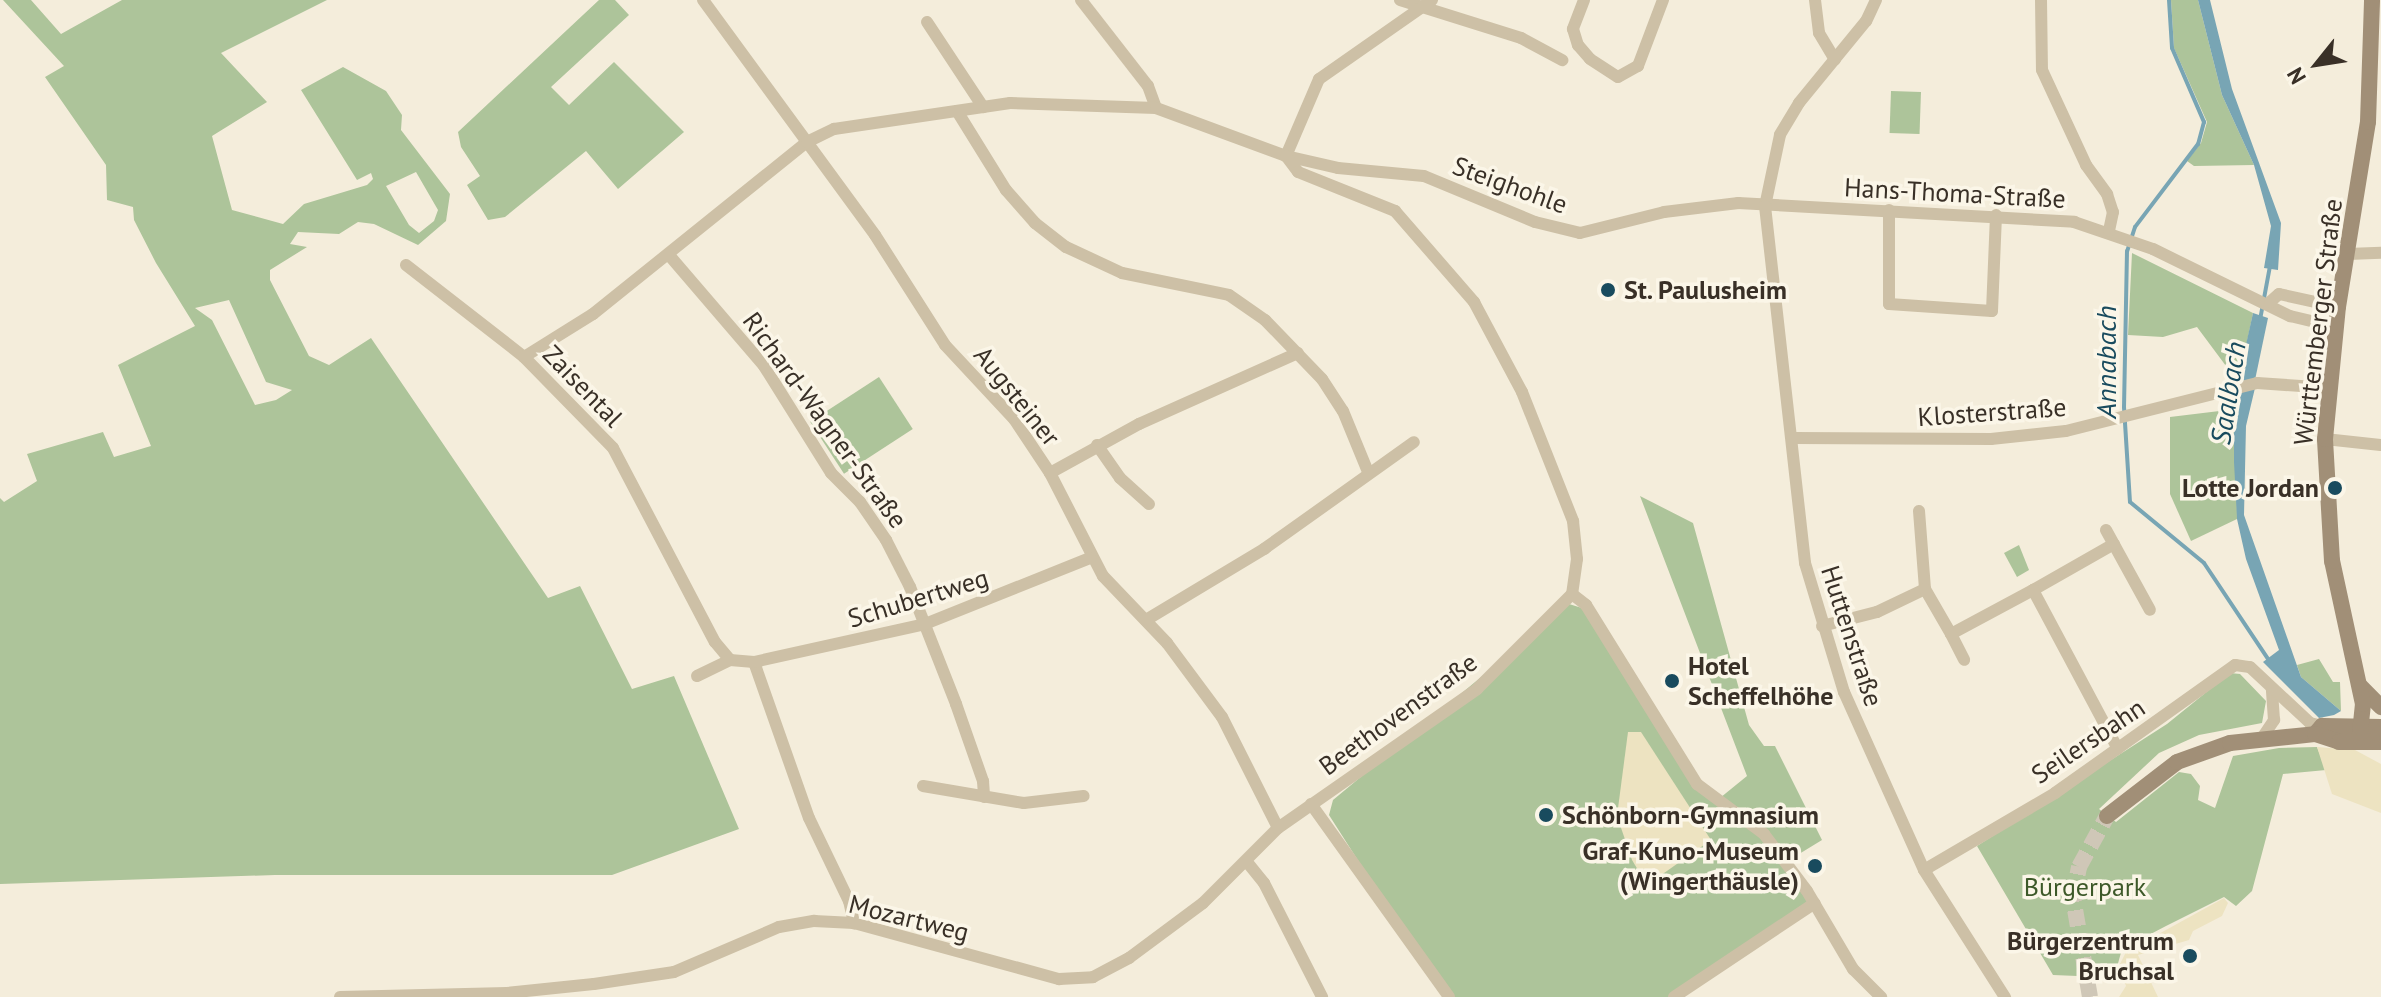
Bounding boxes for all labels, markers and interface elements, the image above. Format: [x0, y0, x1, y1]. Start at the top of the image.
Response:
north arrow [2277, 24, 2357, 104]
text: N [2280, 63, 2312, 89]
street label: Steighohle [1448, 150, 1572, 220]
street label: Hans-Thoma-Straße [1844, 172, 2066, 214]
street label: Württemberger Straße [2287, 197, 2349, 447]
place label: St. Paulusheim [1624, 274, 1789, 306]
marker: St. Paulusheim [1599, 281, 1617, 299]
water label: Annabach [2089, 305, 2123, 419]
street label: Richard-Wagner-Straße [736, 306, 914, 534]
street label: Zaisental [537, 339, 629, 433]
water label: Saalbach [2203, 339, 2253, 447]
street label: Augsteiner [967, 340, 1067, 452]
street label: Klosterstraße [1917, 391, 2067, 433]
place label: Lotte Jordan [2182, 472, 2319, 504]
marker: Lotte Jordan [2326, 479, 2344, 497]
street label: Schubertweg [844, 562, 992, 634]
street label: Huttenstraße [1815, 562, 1889, 710]
street label: Beethovenstraße [1313, 646, 1483, 782]
place label: Hotel Scheffelhöhe [1688, 650, 1833, 712]
marker: Hotel Scheffelhöhe [1663, 672, 1681, 690]
street label: Seilersbahn [2025, 692, 2151, 790]
place label: Schönborn-Gymnasium [1562, 799, 1819, 831]
marker: Schönborn-Gymnasium [1537, 806, 1555, 824]
place label: Graf-Kuno-Museum (Wingerthäusle) [1582, 835, 1799, 896]
marker: Graf-Kuno-Museum (Wingerthäusle) [1806, 857, 1824, 875]
park label: Bürgerpark [2024, 871, 2146, 903]
street label: Mozartweg [846, 888, 972, 948]
place label: Bürgerzentrum Bruchsal [2007, 925, 2174, 986]
marker: Bürgerzentrum Bruchsal [2181, 947, 2199, 965]

